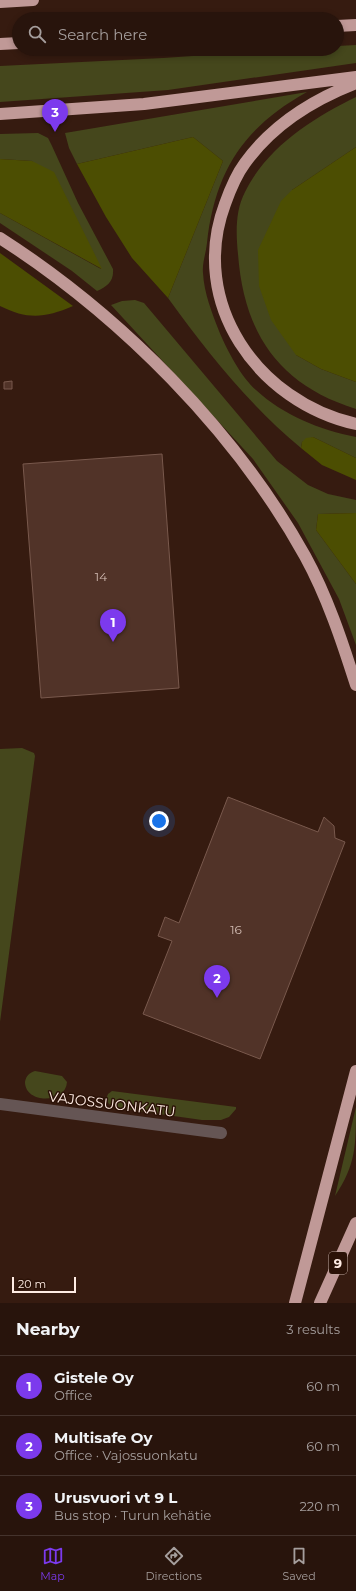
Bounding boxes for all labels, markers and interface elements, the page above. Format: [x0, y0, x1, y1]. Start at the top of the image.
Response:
search box [12, 12, 344, 56]
icon: search [26, 23, 48, 45]
text: Search here [58, 25, 147, 44]
pin: 3 [42, 99, 68, 132]
house number: 14 [95, 569, 107, 584]
pin: 1 [100, 609, 126, 642]
your location [149, 811, 169, 831]
house number: 16 [230, 922, 242, 937]
pin: 2 [204, 965, 230, 998]
street label: VAJOSSUONKATU [47, 1087, 177, 1121]
road number: 9 [329, 1252, 347, 1274]
scale bar [12, 1275, 76, 1294]
text: 20 m [18, 1277, 46, 1291]
text: Nearby [16, 1319, 80, 1339]
text: 3 results [286, 1321, 340, 1337]
text: Gistele Oy [54, 1368, 134, 1387]
text: 1 [26, 1378, 32, 1394]
text: 60 m [306, 1378, 340, 1394]
text: Office [54, 1387, 92, 1403]
text: Multisafe Oy [54, 1428, 152, 1447]
text: 2 [25, 1438, 33, 1454]
text: 60 m [306, 1438, 340, 1454]
text: Office · Vajossuonkatu [54, 1447, 198, 1463]
text: Urusvuori vt 9 L [54, 1488, 177, 1507]
text: 3 [25, 1498, 33, 1514]
text: 220 m [299, 1498, 340, 1514]
text: Bus stop · Turun kehätie [54, 1507, 211, 1523]
tab: Map [40, 1545, 65, 1583]
tab: Directions [146, 1545, 202, 1583]
tab: Saved [283, 1545, 316, 1583]

